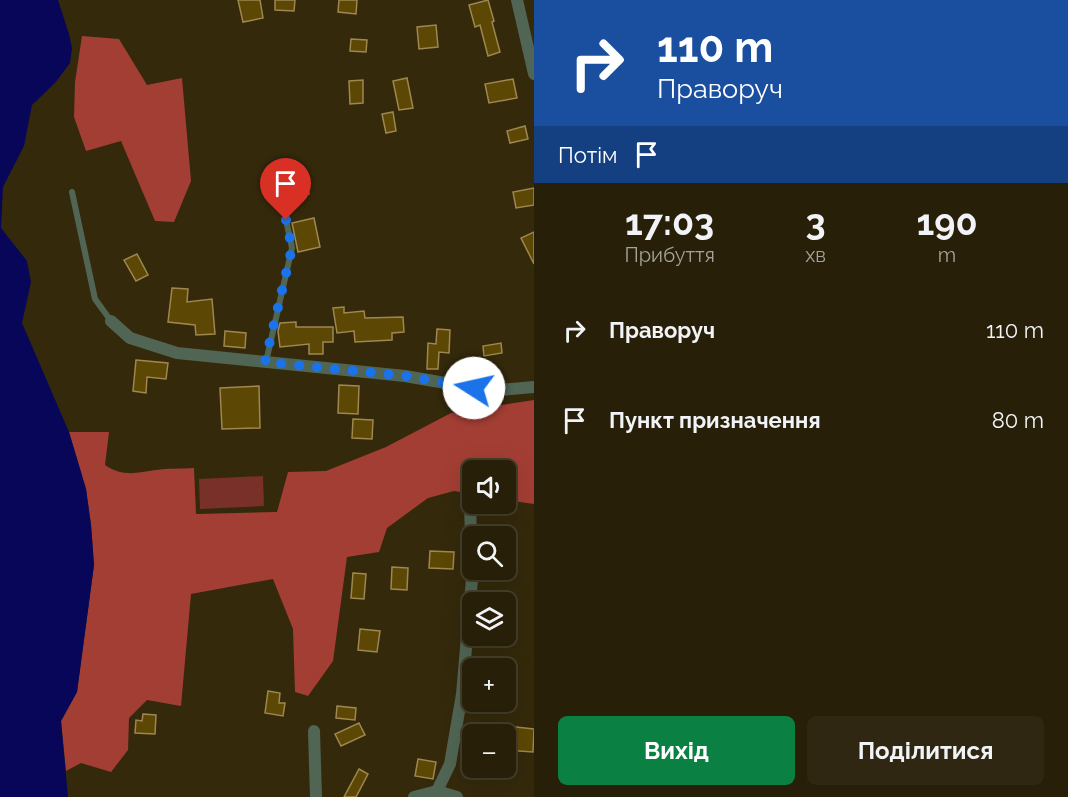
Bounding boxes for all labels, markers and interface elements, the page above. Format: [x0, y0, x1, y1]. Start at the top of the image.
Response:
text: 110 m [657, 23, 773, 72]
icon: right [558, 24, 636, 102]
text: Праворуч [657, 73, 783, 104]
icon: arrive [630, 138, 663, 171]
text: Потім [558, 142, 618, 168]
pin [260, 158, 311, 220]
icon: arrive [269, 167, 302, 200]
text: 17:03 [625, 201, 714, 243]
text: 3 [806, 201, 826, 243]
text: 190 [916, 201, 978, 243]
text: Прибуття [624, 243, 715, 267]
text: хв [805, 243, 826, 267]
text: m [938, 243, 956, 267]
icon: right [558, 314, 591, 347]
text: Праворуч [609, 317, 715, 343]
text: 110 m [986, 317, 1044, 343]
position arrow [442, 356, 506, 420]
icon: arrive [558, 404, 591, 437]
text: Пункт призначення [609, 407, 821, 433]
text: 80 m [992, 407, 1044, 433]
map controls [462, 460, 516, 778]
button: sound [462, 460, 516, 514]
button: search [462, 526, 516, 580]
button: layers [462, 592, 516, 646]
button: + [462, 658, 516, 712]
button: Вихід [558, 716, 795, 785]
button: Поділитися [807, 716, 1044, 785]
button: − [462, 724, 516, 778]

